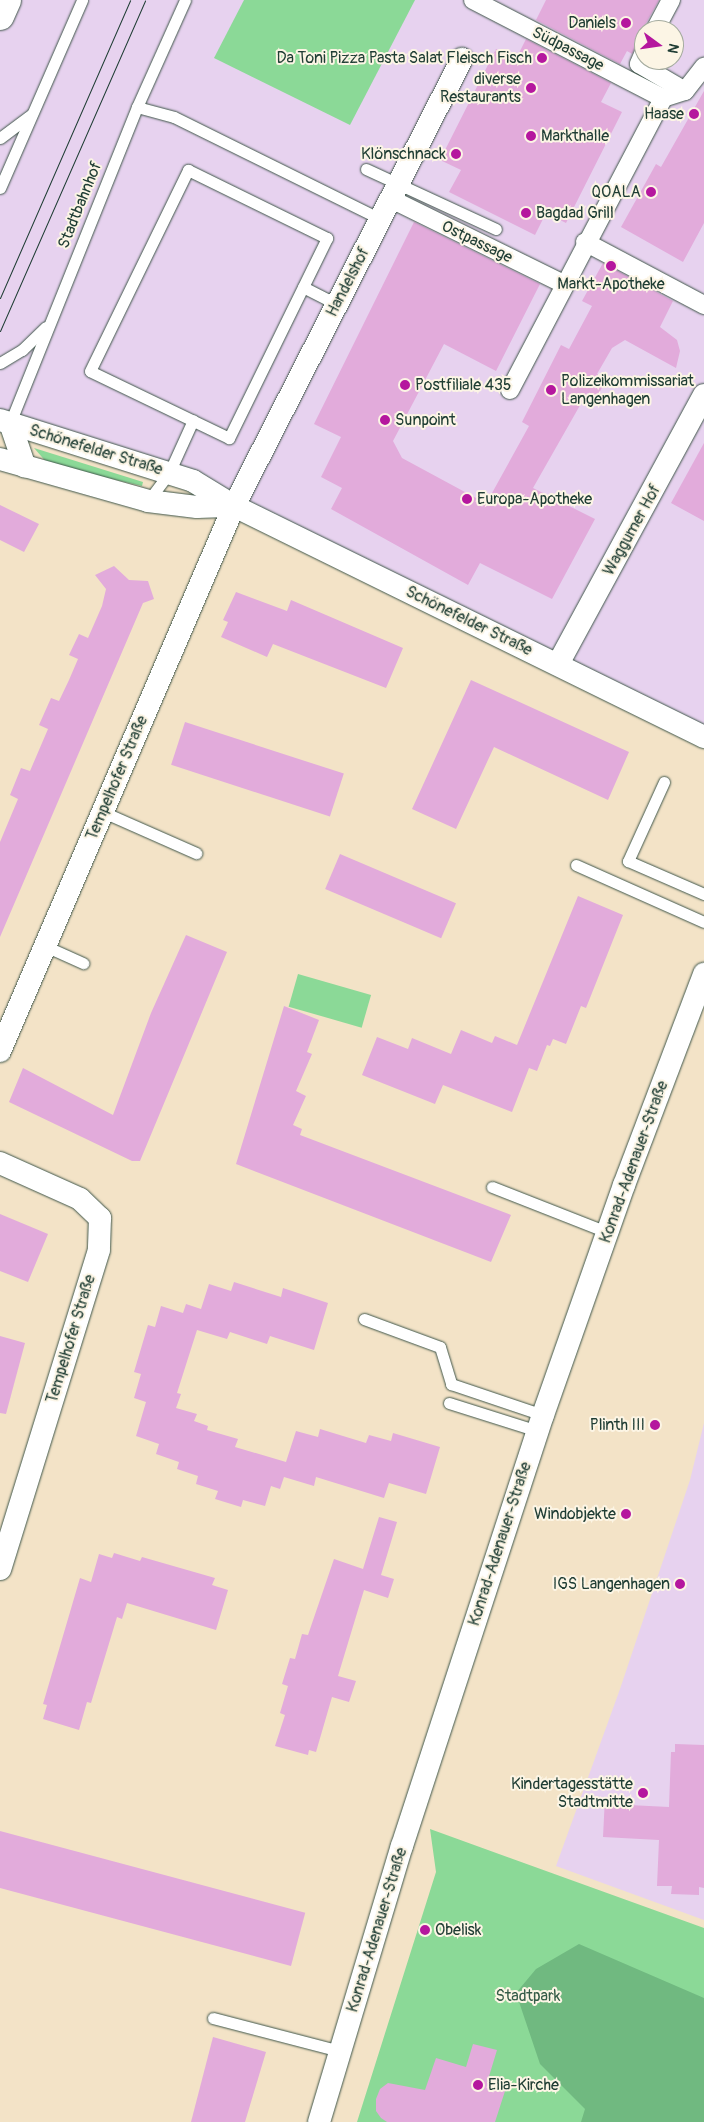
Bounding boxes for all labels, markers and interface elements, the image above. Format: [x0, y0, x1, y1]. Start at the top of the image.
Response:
place label: Daniels [568, 13, 616, 33]
marker: Daniels [620, 17, 632, 29]
north arrow [634, 20, 684, 70]
street label: Südpassage [529, 23, 607, 75]
text: N [664, 42, 682, 55]
place label: Da Toni Pizza Pasta Salat Fleisch Fisch [277, 48, 532, 68]
marker: Da Toni Pizza Pasta Salat Fleisch Fisch [536, 52, 548, 64]
place label: diverse Restaurants [440, 69, 521, 107]
marker: diverse Restaurants [525, 82, 537, 94]
place label: Haase [644, 104, 684, 124]
marker: Haase [688, 108, 700, 120]
place label: Markthalle [541, 126, 609, 146]
marker: Markthalle [525, 130, 537, 142]
place label: Klönschnack [361, 144, 446, 164]
marker: Klönschnack [450, 148, 462, 160]
street label: Stadtbahnhof [54, 159, 106, 251]
place label: QOALA [591, 182, 641, 202]
marker: QOALA [645, 186, 657, 198]
place label: Bagdad Grill [536, 203, 614, 223]
marker: Bagdad Grill [520, 207, 532, 219]
street label: Ostpassage [438, 217, 516, 267]
street label: Handelshof [322, 244, 374, 320]
marker: Markt-Apotheke [605, 260, 617, 272]
place label: Markt-Apotheke [557, 274, 665, 294]
place label: Polizeikommissariat Langenhagen [561, 371, 694, 409]
place label: Postfiliale 435 [415, 375, 512, 395]
marker: Postfiliale 435 [399, 379, 411, 391]
marker: Polizeikommissariat Langenhagen [545, 384, 557, 396]
place label: Sunpoint [395, 410, 456, 430]
marker: Sunpoint [379, 414, 391, 426]
street label: Schönefelder Straße [27, 421, 165, 479]
street label: Waggumer Hof [599, 481, 665, 579]
place label: Europa-Apotheke [477, 489, 592, 509]
marker: Europa-Apotheke [461, 493, 473, 505]
street label: Schönefelder Straße [403, 582, 535, 660]
street label: Tempelhofer Straße [82, 713, 152, 843]
street label: Konrad-Adenauer-Straße [596, 1078, 672, 1246]
street label: Tempelhofer Straße [42, 1272, 100, 1406]
place label: Plinth III [590, 1415, 645, 1435]
marker: Plinth III [649, 1419, 661, 1431]
street label: Konrad-Adenauer-Straße [464, 1460, 536, 1628]
place label: Windobjekte [534, 1504, 616, 1524]
marker: Windobjekte [620, 1508, 632, 1520]
place label: IGS Langenhagen [553, 1574, 670, 1594]
marker: IGS Langenhagen [674, 1578, 686, 1590]
place label: Kindertagesstätte Stadtmitte [511, 1774, 633, 1812]
marker: Kindertagesstätte Stadtmitte [637, 1787, 649, 1799]
street label: Konrad-Adenauer-Straße [343, 1845, 411, 2015]
place label: Obelisk [435, 1920, 481, 1940]
marker: Obelisk [419, 1924, 431, 1936]
park label: Stadtpark [496, 1986, 560, 2006]
place label: Elia-Kirche [488, 2075, 559, 2095]
marker: Elia-Kirche [472, 2079, 484, 2091]

